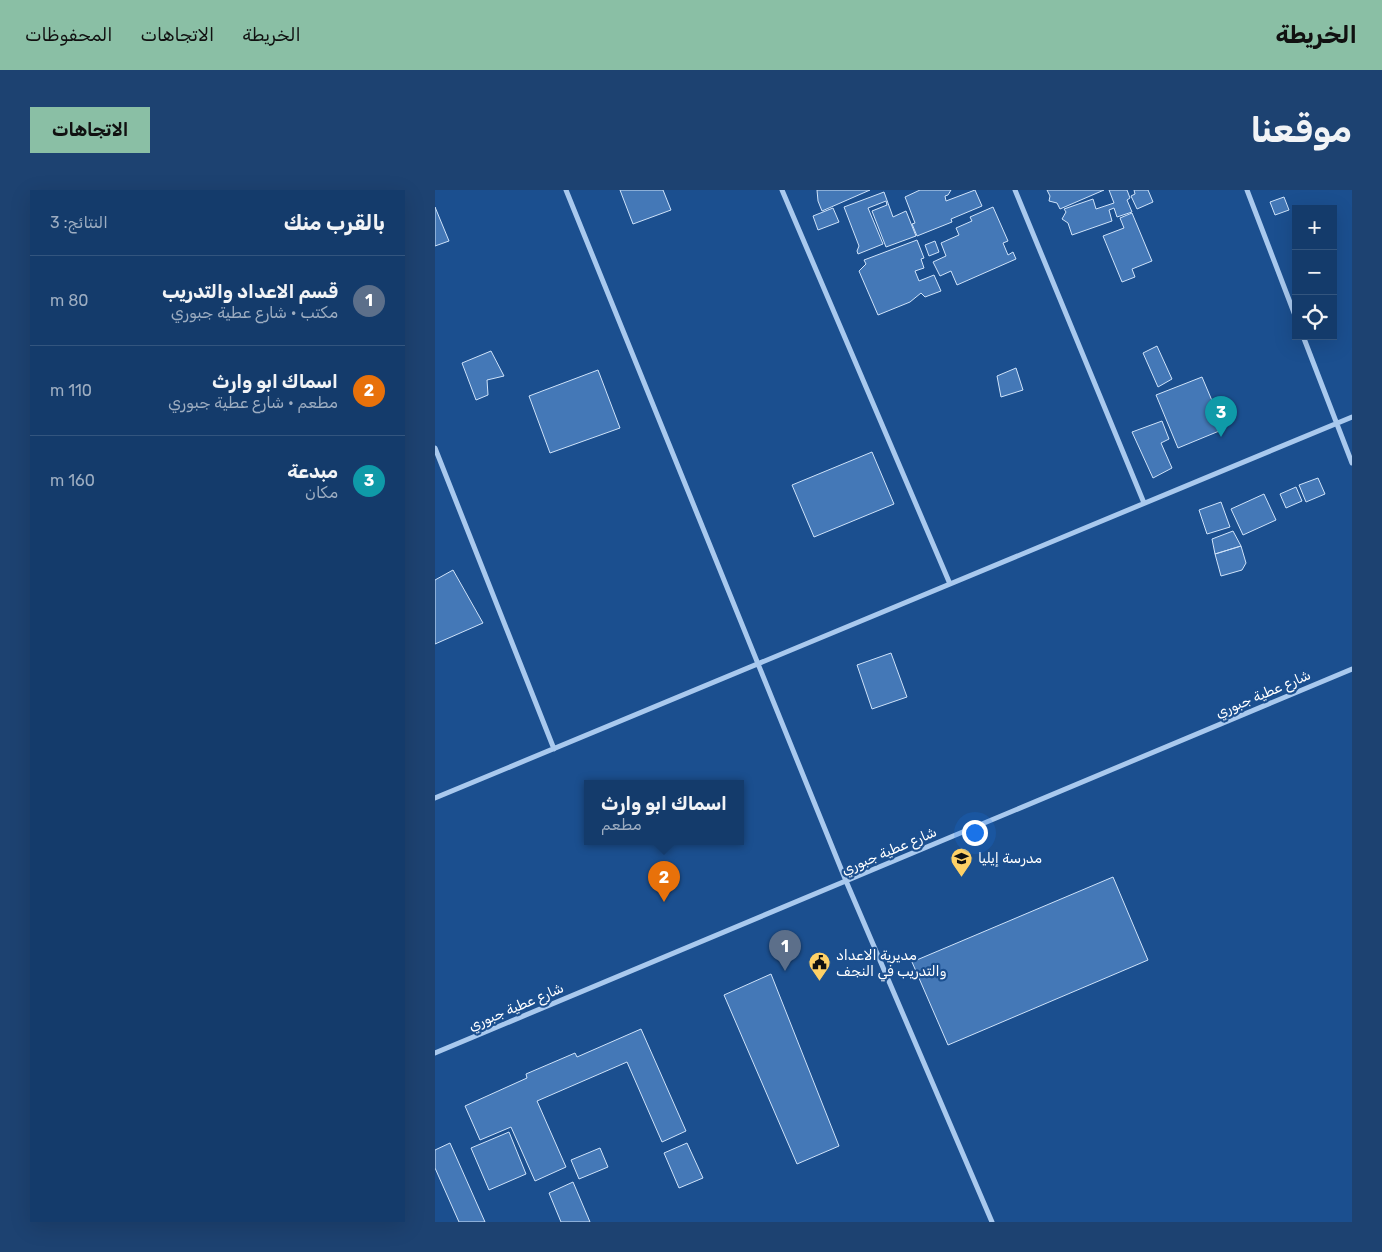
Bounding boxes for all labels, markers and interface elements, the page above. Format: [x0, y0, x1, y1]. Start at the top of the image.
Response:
text: الخريطة [1276, 21, 1357, 49]
text: المحفوظات [25, 24, 112, 46]
text: الاتجاهات [140, 24, 214, 46]
text: الخريطة [242, 24, 301, 46]
button: الاتجاهات [30, 107, 150, 153]
text: موقعنا [1250, 109, 1352, 151]
map controls [1292, 205, 1337, 340]
button: + [1292, 205, 1337, 250]
text: بالقرب منك [284, 210, 385, 235]
text: النتائج: 3 [50, 213, 108, 232]
button: − [1292, 250, 1337, 295]
text: قسم الاعداد والتدريب [162, 280, 338, 303]
text: 80 m [50, 291, 89, 310]
text: 1 [365, 291, 373, 310]
button: locate [1292, 295, 1337, 340]
text: مكتب · شارع عطية جبوري [171, 303, 338, 322]
text: اسماك ابو وارث [212, 370, 338, 393]
text: 110 m [50, 381, 92, 400]
text: 2 [364, 381, 374, 400]
text: مطعم · شارع عطية جبوري [168, 393, 338, 412]
pin: 3 [1205, 396, 1237, 437]
text: مبدعة [287, 460, 338, 483]
text: 160 m [50, 471, 95, 490]
text: 3 [364, 471, 374, 490]
text: مكان [305, 483, 338, 502]
street label: شارع عطية جبوري [1213, 666, 1314, 724]
popup [584, 780, 744, 845]
text: اسماك ابو وارث [601, 792, 727, 815]
text: مطعم [601, 815, 642, 834]
your location [962, 820, 988, 846]
street label: شارع عطية جبوري [839, 823, 940, 881]
school or university icon: مدرسة إيليا [950, 846, 974, 877]
place label: مدرسة إيليا [978, 850, 1042, 867]
pin: 2 [648, 861, 680, 902]
pin: 1 [769, 930, 801, 971]
place label: مديرية الاعداد والتدريب في النجف [836, 947, 946, 982]
public building icon: مديرية الاعداد والتدريب في النجف [808, 951, 832, 982]
street label: شارع عطية جبوري [466, 979, 567, 1037]

